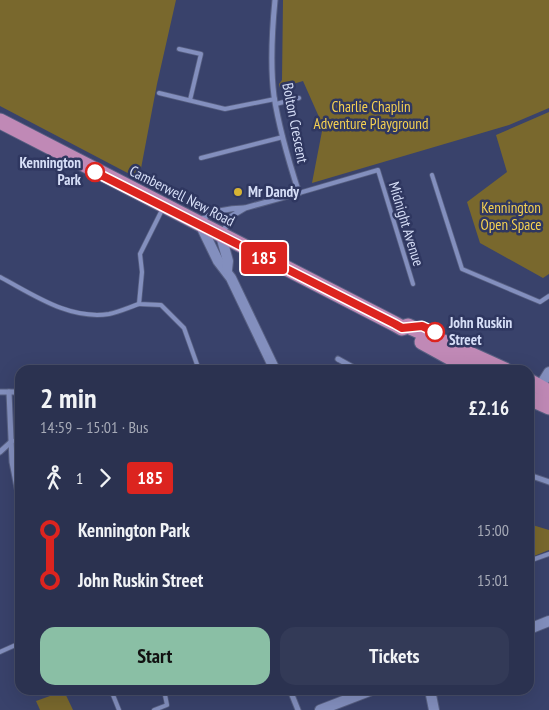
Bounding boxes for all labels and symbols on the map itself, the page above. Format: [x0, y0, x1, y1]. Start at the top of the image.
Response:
street label: Bolton Crescent [278, 81, 313, 165]
park label: Charlie Chaplin Adventure Playground [314, 97, 428, 133]
place label: Kennington Park [19, 153, 82, 189]
street label: Camberwell New Road [126, 161, 238, 230]
marker: Kennington Park [85, 162, 105, 182]
street label: Midnight Avenue [385, 179, 428, 268]
place label: Mr Dandy [248, 182, 300, 201]
marker: Mr Dandy [232, 186, 244, 198]
park label: Kennington Open Space [481, 198, 541, 234]
line badge: 185 [235, 242, 293, 274]
place label: John Ruskin Street [448, 313, 513, 349]
marker: John Ruskin Street [425, 322, 445, 342]

